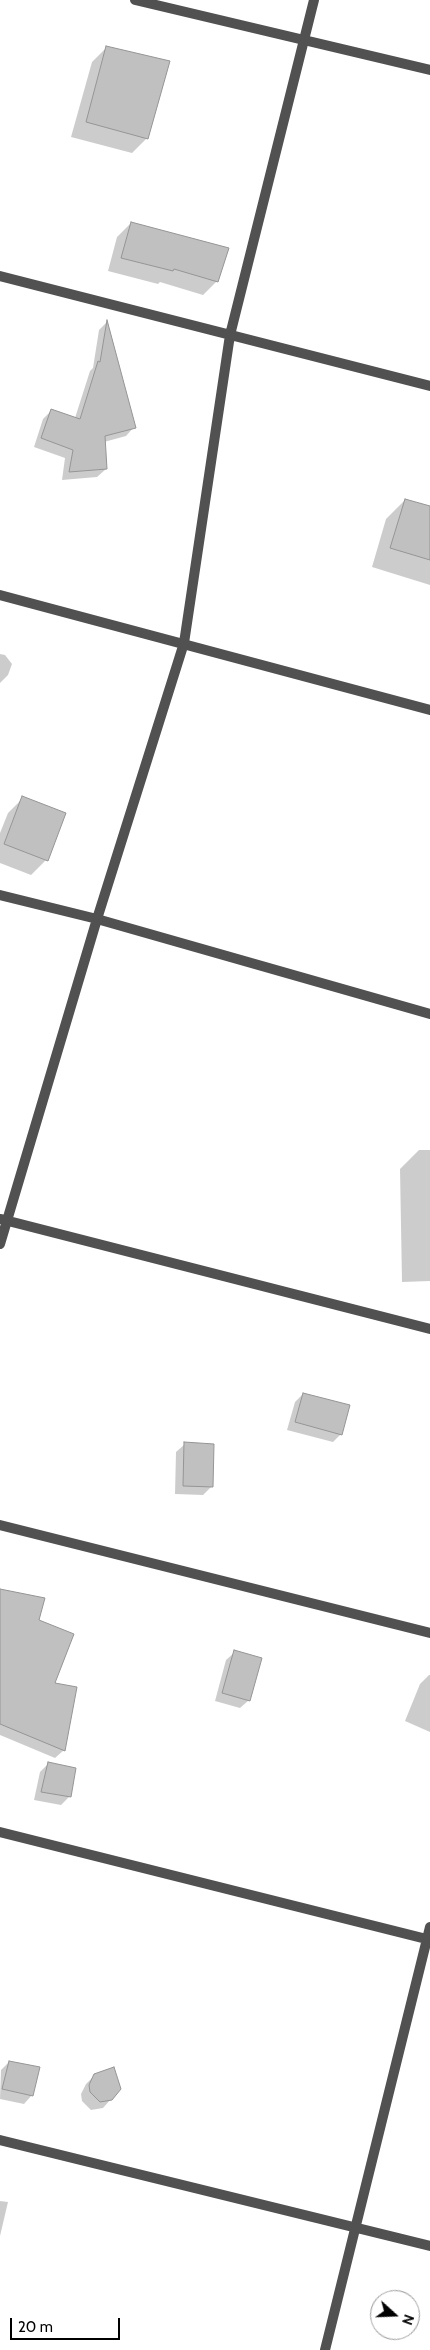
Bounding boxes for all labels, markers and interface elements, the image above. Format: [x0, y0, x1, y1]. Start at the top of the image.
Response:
north arrow [370, 2290, 420, 2340]
scale bar [12, 2308, 122, 2340]
text: N [398, 2312, 418, 2328]
text: 20 m [18, 2318, 53, 2336]

